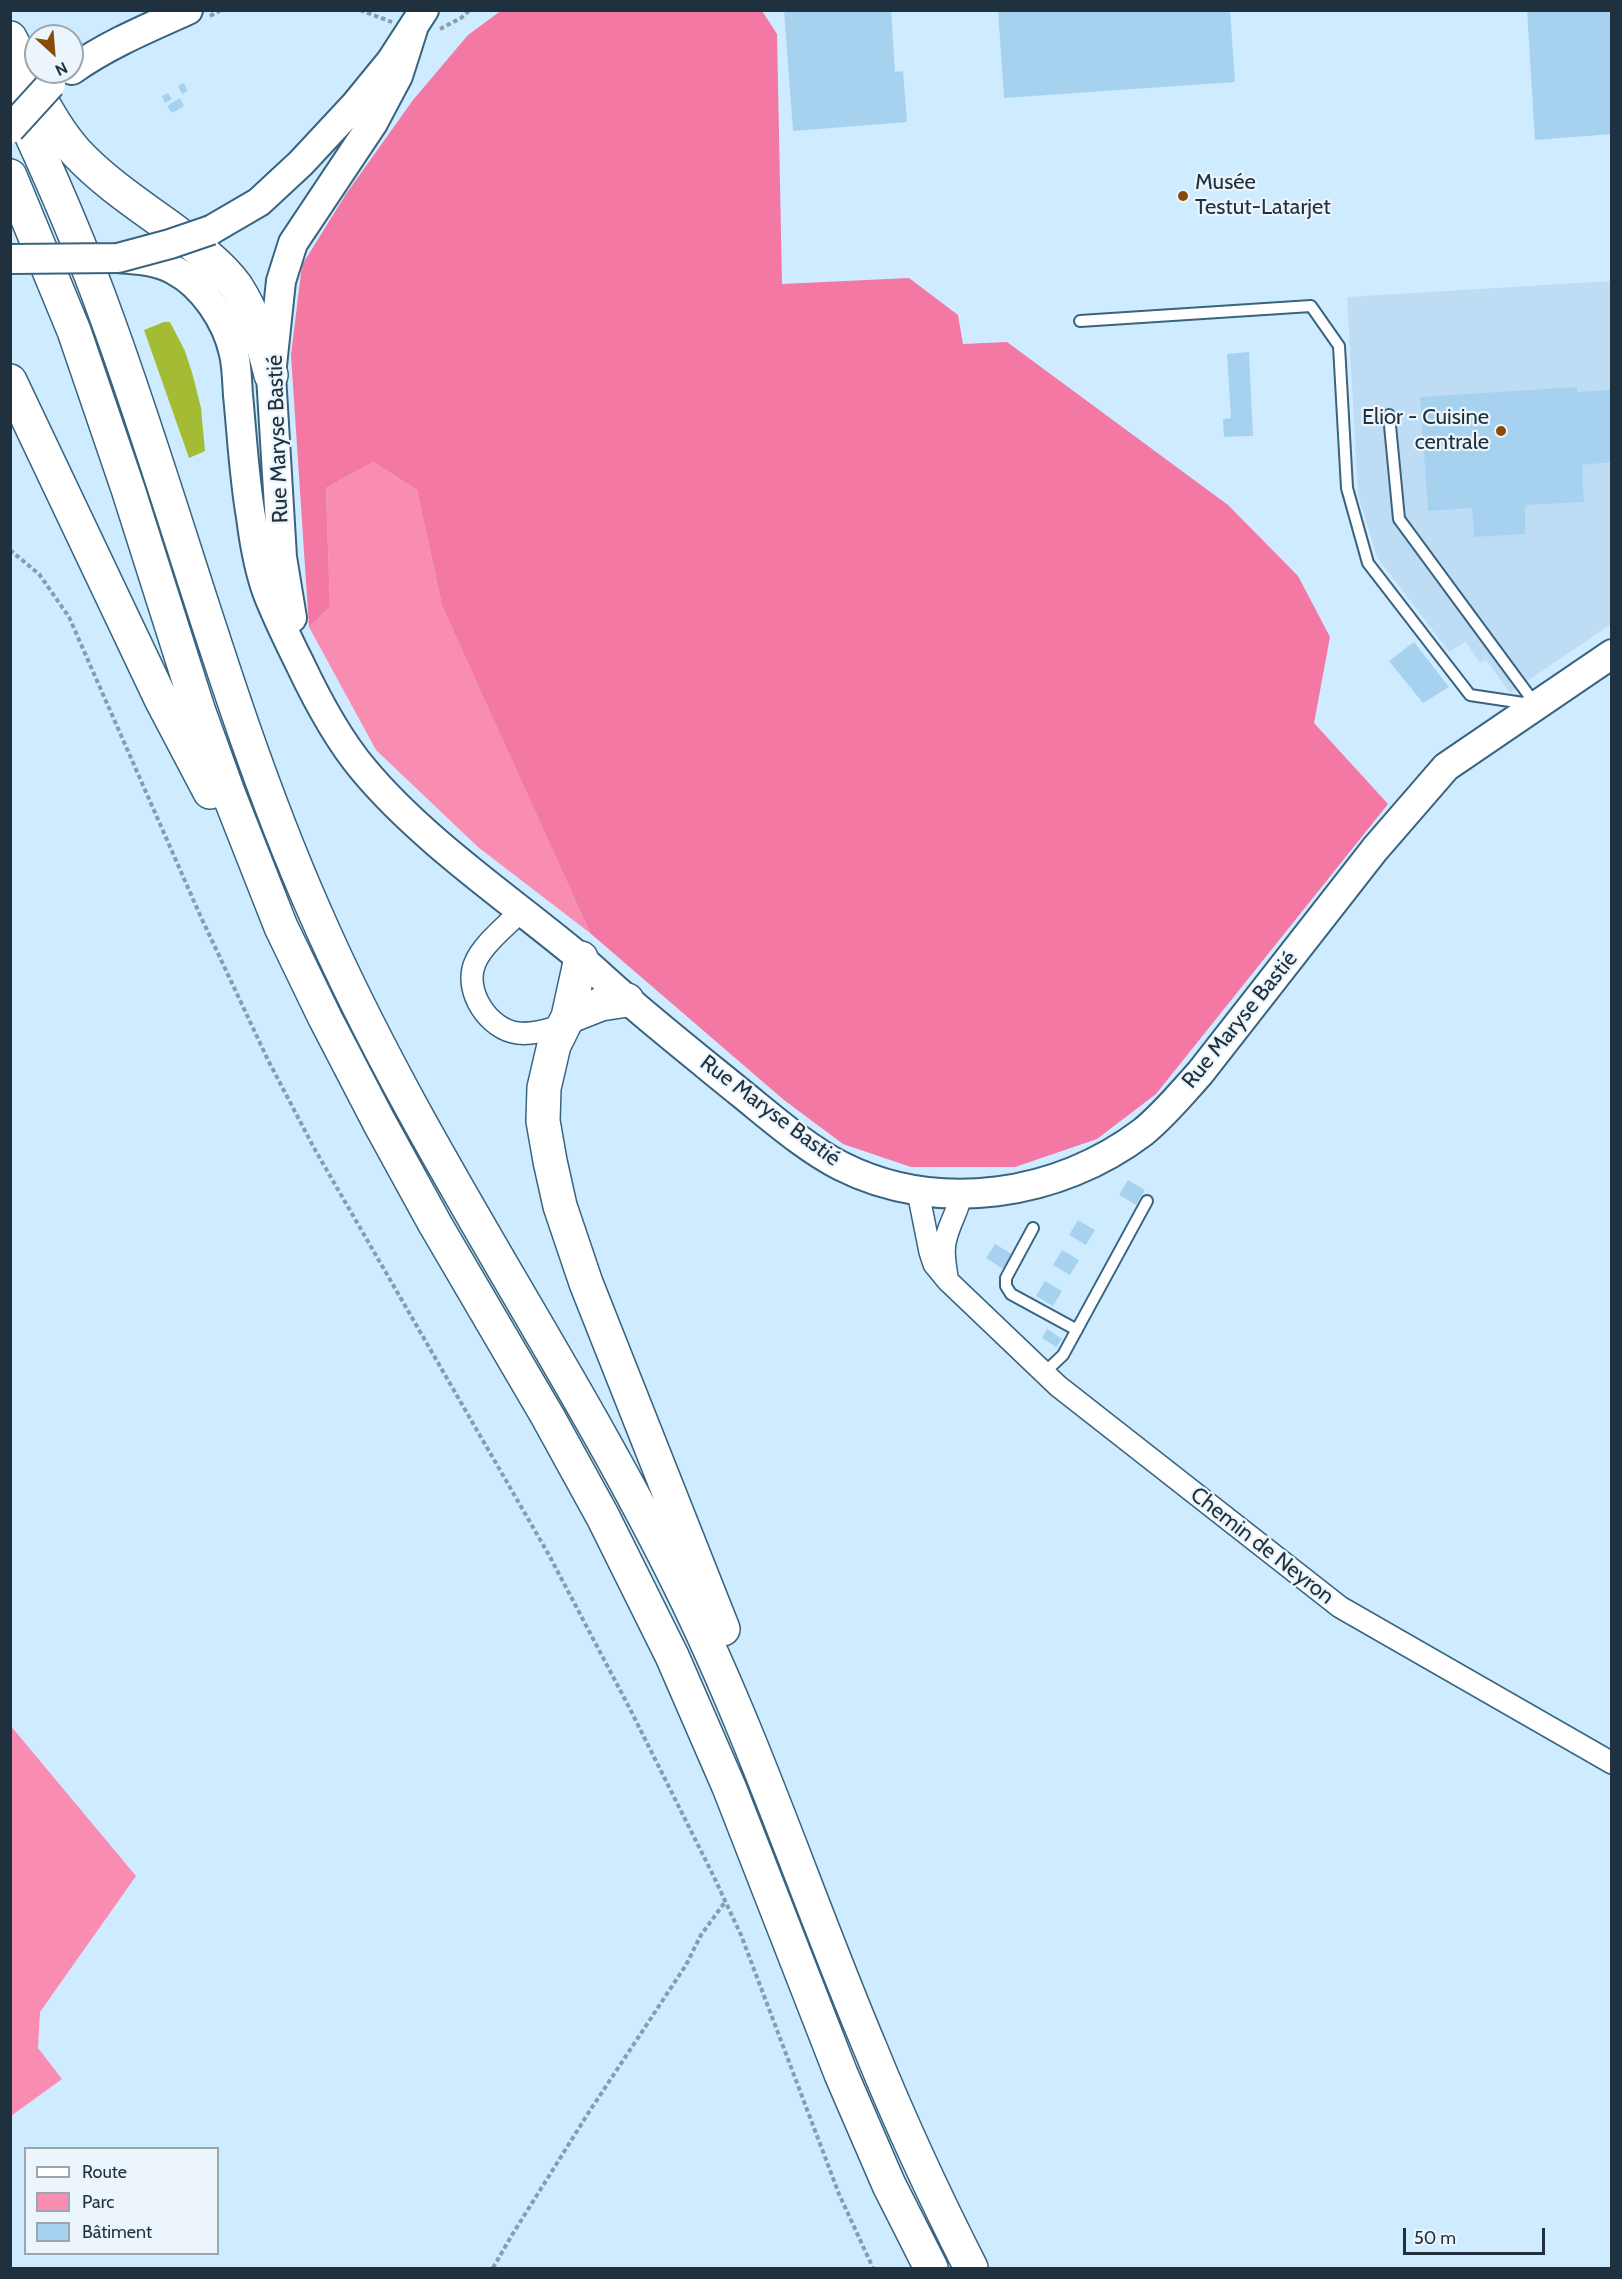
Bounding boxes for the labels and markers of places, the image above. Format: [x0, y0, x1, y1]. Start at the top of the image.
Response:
place label: Musée Testut-Latarjet [1195, 170, 1331, 222]
marker: Musée Testut-Latarjet [1176, 189, 1190, 203]
place label: Elior - Cuisine centrale [1362, 405, 1489, 457]
marker: Elior - Cuisine centrale [1494, 424, 1508, 438]

